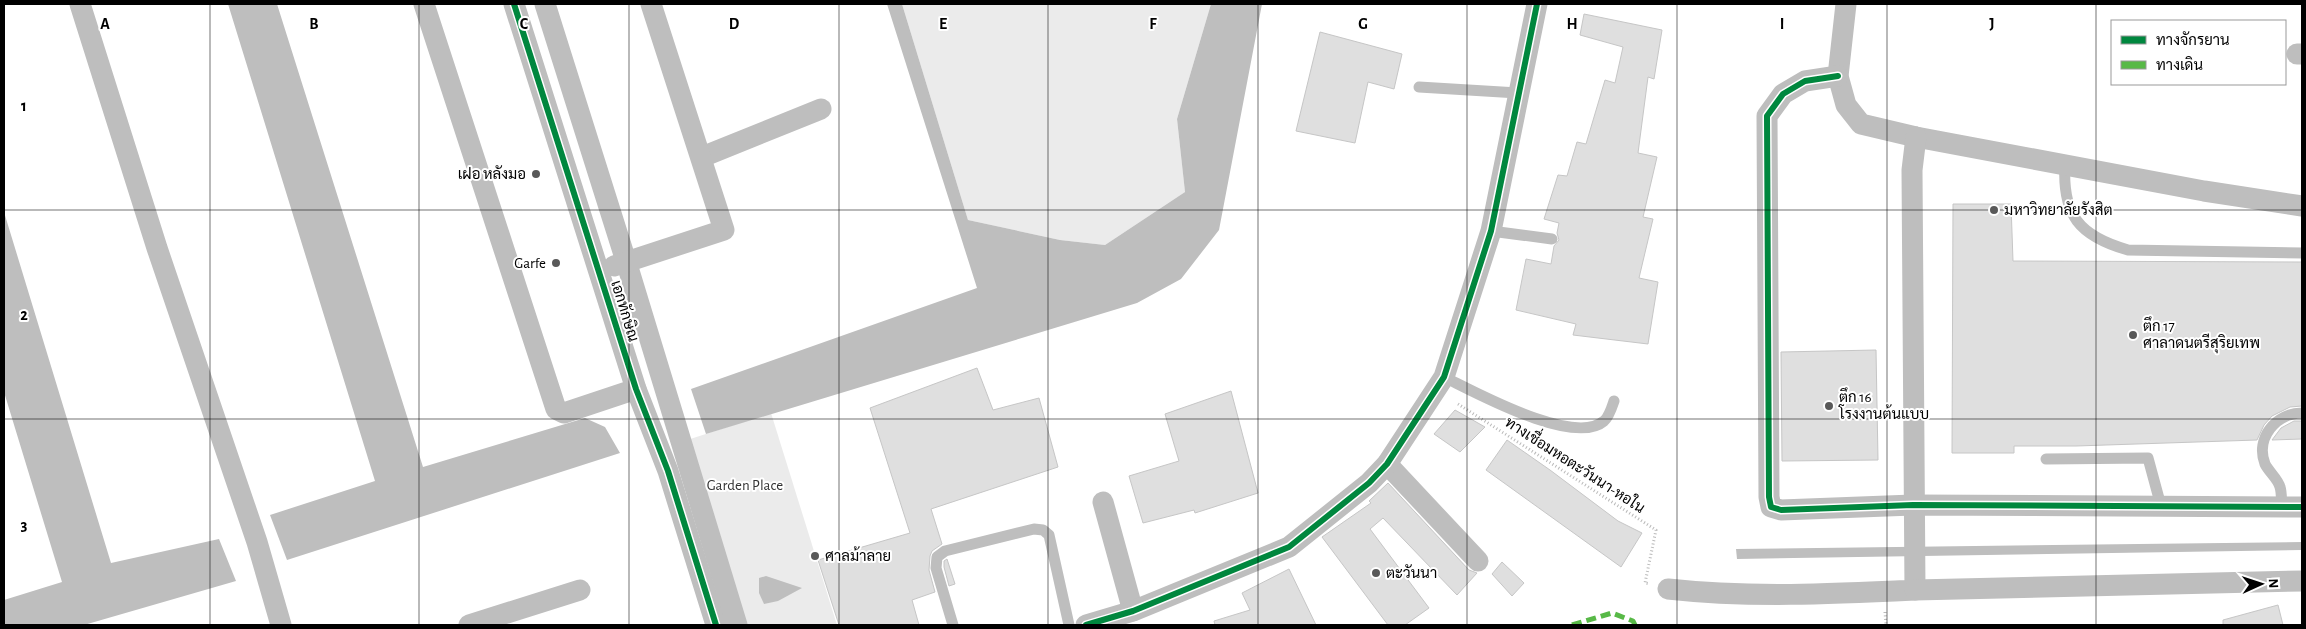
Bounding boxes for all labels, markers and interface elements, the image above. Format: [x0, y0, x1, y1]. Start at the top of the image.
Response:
text: A [100, 16, 110, 32]
text: B [309, 16, 319, 32]
text: C [520, 16, 529, 32]
text: D [729, 16, 740, 32]
text: E [939, 16, 947, 32]
text: F [1149, 16, 1157, 32]
text: G [1358, 16, 1368, 32]
text: H [1566, 16, 1578, 32]
text: I [1780, 16, 1784, 32]
text: J [1989, 16, 1995, 32]
legend [2111, 20, 2286, 85]
text: ทางจักรยาน [2156, 31, 2230, 48]
text: ทางเดิน [2156, 56, 2203, 73]
text: 1 [21, 98, 27, 114]
place label: เฝอ หลังมอ [458, 165, 526, 182]
marker: เฝอ หลังมอ [530, 168, 542, 180]
place label: มหาวิทยาลัยรังสิต [2004, 201, 2113, 218]
marker: มหาวิทยาลัยรังสิต [1988, 204, 2000, 216]
place label: Garfe [514, 256, 546, 271]
marker: Garfe [550, 257, 562, 269]
street label: เอกทักษิณ [608, 278, 643, 344]
text: 2 [20, 307, 28, 323]
place label: ตึก 17 ศาลาดนตรีสุริยเทพ [2143, 316, 2260, 354]
marker: ตึก 17 ศาลาดนตรีสุริยเทพ [2127, 329, 2139, 341]
place label: ตึก 16 โรงงานต้นแบบ [1838, 387, 1929, 422]
marker: ตึก 16 โรงงานต้นแบบ [1823, 400, 1835, 412]
street label: ทางเชื่อมหอตะวันนา-หอใน [1502, 408, 1652, 516]
park label: Garden Place [707, 478, 783, 493]
text: 3 [21, 517, 28, 533]
place label: ศาลม้าลาย [825, 546, 891, 564]
marker: ศาลม้าลาย [809, 550, 821, 562]
north arrow [2236, 559, 2286, 609]
place label: ตะวันนา [1386, 564, 1437, 581]
marker: ตะวันนา [1370, 567, 1382, 579]
text: N [2266, 578, 2280, 589]

